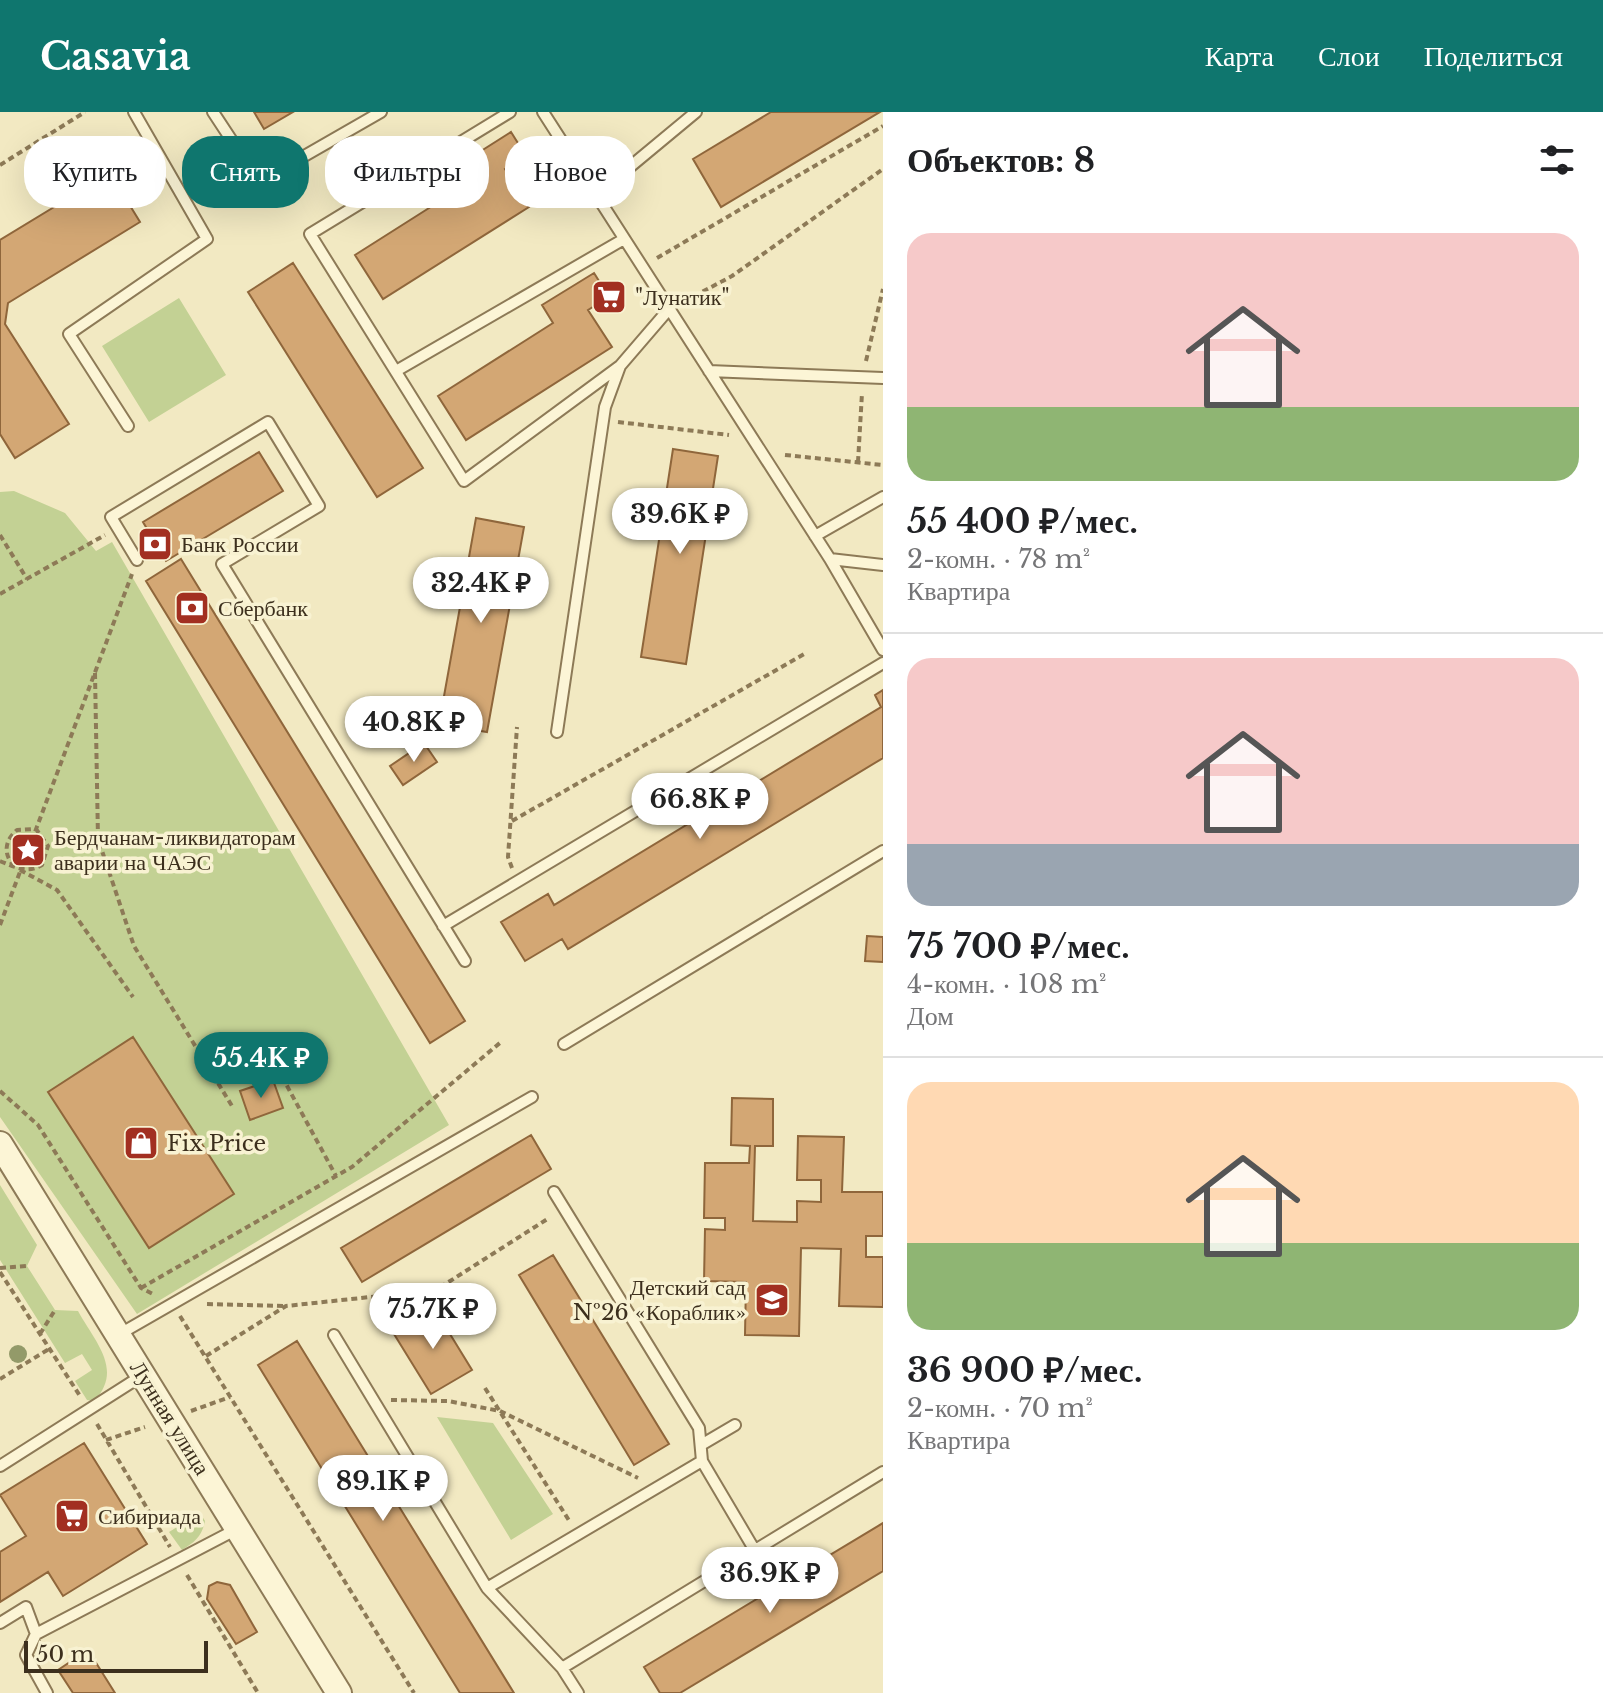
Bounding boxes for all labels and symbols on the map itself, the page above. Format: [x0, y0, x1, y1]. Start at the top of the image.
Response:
supermarket icon: "Лунатик" [590, 278, 628, 316]
place label: "Лунатик" [635, 284, 730, 311]
pin: 39.6K ₽ [606, 488, 754, 556]
bank icon: Банк России [136, 525, 174, 563]
place label: Банк России [181, 531, 299, 558]
pin: 32.4K ₽ [407, 557, 555, 625]
bank icon: Сбербанк [173, 589, 211, 627]
place label: Сбербанк [218, 595, 308, 622]
pin: 40.8K ₽ [340, 696, 488, 764]
pin: 66.8K ₽ [626, 773, 774, 841]
place label: Бердчанам-ликвидаторам аварии на ЧАЭС [54, 824, 296, 876]
place icon: Бердчанам-ликвидаторам аварии на ЧАЭС [9, 831, 47, 869]
pin: 55.4K ₽ [187, 1032, 335, 1100]
shop icon: Fix Price [122, 1124, 160, 1162]
place label: Fix Price [167, 1130, 266, 1157]
place label: Детский сад №26 «Кораблик» [573, 1274, 746, 1326]
school or university icon: Детский сад №26 «Кораблик» [753, 1281, 791, 1319]
pin: 75.7K ₽ [359, 1283, 507, 1351]
street label: Лунная улица [124, 1356, 216, 1480]
pin: 89.1K ₽ [309, 1455, 457, 1523]
supermarket icon: Сибириада [53, 1497, 91, 1535]
place label: Сибириада [98, 1503, 201, 1530]
pin: 36.9K ₽ [696, 1547, 844, 1615]
scale bar [24, 1637, 208, 1673]

